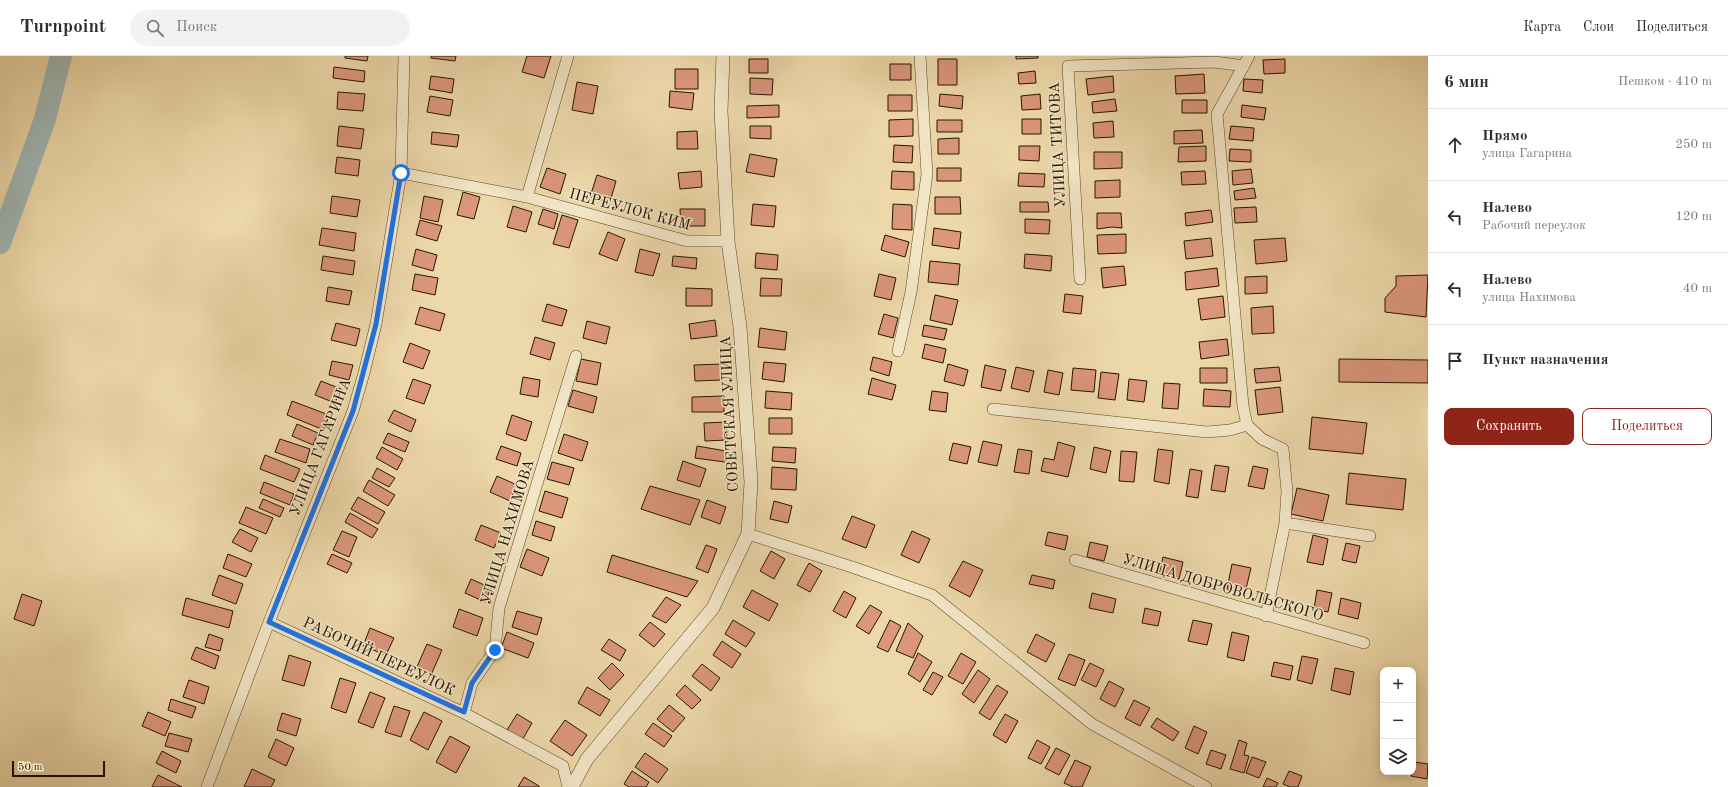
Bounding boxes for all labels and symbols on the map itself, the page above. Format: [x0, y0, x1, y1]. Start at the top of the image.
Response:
street label: УЛИЦА ТИТОВА [1048, 81, 1069, 208]
route start [392, 164, 410, 182]
street label: ПЕРЕУЛОК КИМ [567, 187, 692, 234]
street label: СОВЕТСКАЯ УЛИЦА [719, 335, 742, 492]
street label: УЛИЦА ГАГАРИНА [288, 376, 355, 518]
street label: УЛИЦА НАХИМОВА [479, 457, 538, 607]
street label: УЛИЦА ДОБРОВОЛЬСКОГО [1120, 552, 1325, 624]
street label: РАБОЧИЙ ПЕРЕУЛОК [300, 612, 458, 699]
route end [486, 641, 504, 659]
scale bar [12, 759, 105, 778]

